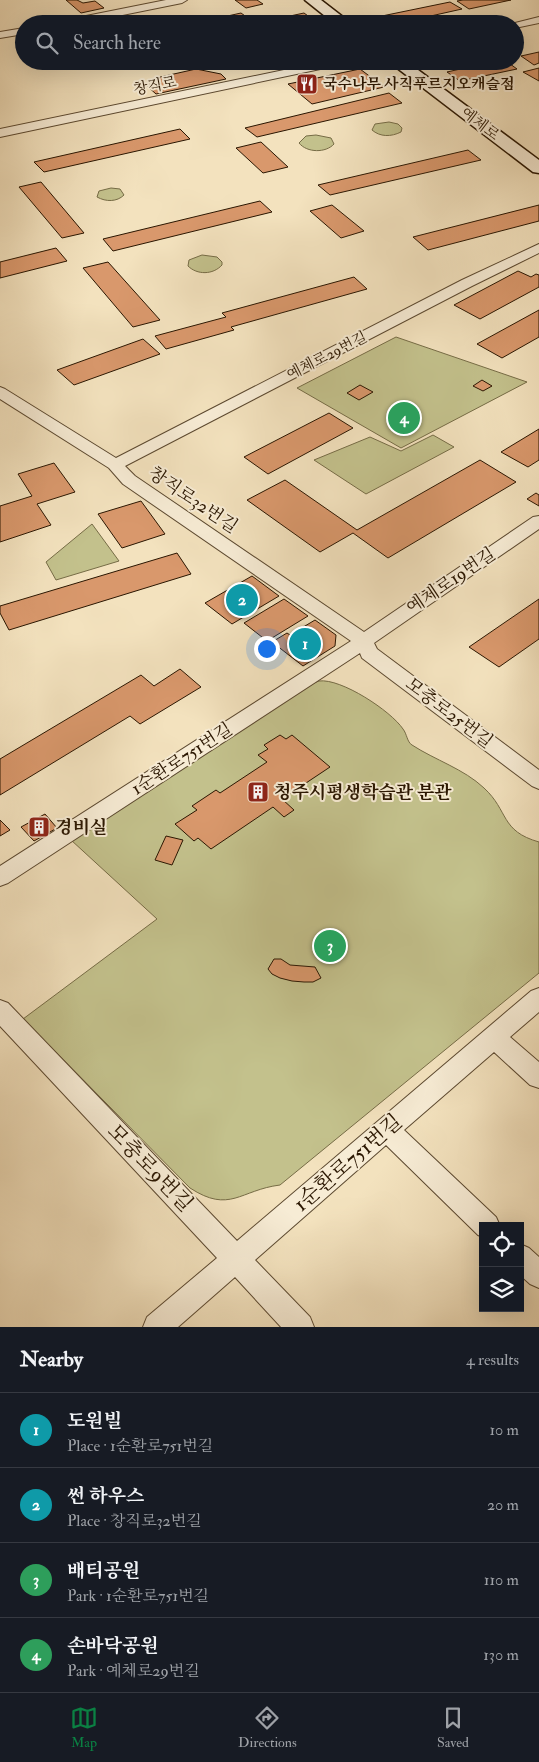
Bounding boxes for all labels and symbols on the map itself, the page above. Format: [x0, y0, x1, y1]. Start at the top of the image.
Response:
street label: 창직로 [132, 72, 179, 99]
restaurant icon: 국수나무 사직푸르지오캐슬점 [295, 72, 319, 96]
place label: 국수나무 사직푸르지오캐슬점 [323, 75, 515, 94]
street label: 예체로 [457, 103, 503, 145]
street label: 예체로29번길 [284, 328, 370, 384]
pin: 4 [388, 399, 420, 437]
street label: 창직로32번길 [144, 462, 242, 538]
street label: 예체로19번길 [402, 543, 500, 619]
pin: 2 [226, 581, 258, 619]
pin: 1 [289, 625, 321, 663]
your location [254, 636, 280, 662]
street label: 모충로25번길 [401, 673, 497, 753]
street label: 1순환로751번길 [127, 718, 237, 800]
building icon: 청주시평생학습관 분관 [246, 780, 270, 804]
place label: 청주시평생학습관 분관 [274, 781, 452, 804]
building icon: 경비실 [27, 815, 51, 839]
place label: 경비실 [55, 816, 107, 839]
pin: 3 [314, 927, 346, 965]
street label: 1순환로751번길 [288, 1108, 408, 1218]
street label: 모충로9번길 [101, 1118, 199, 1218]

